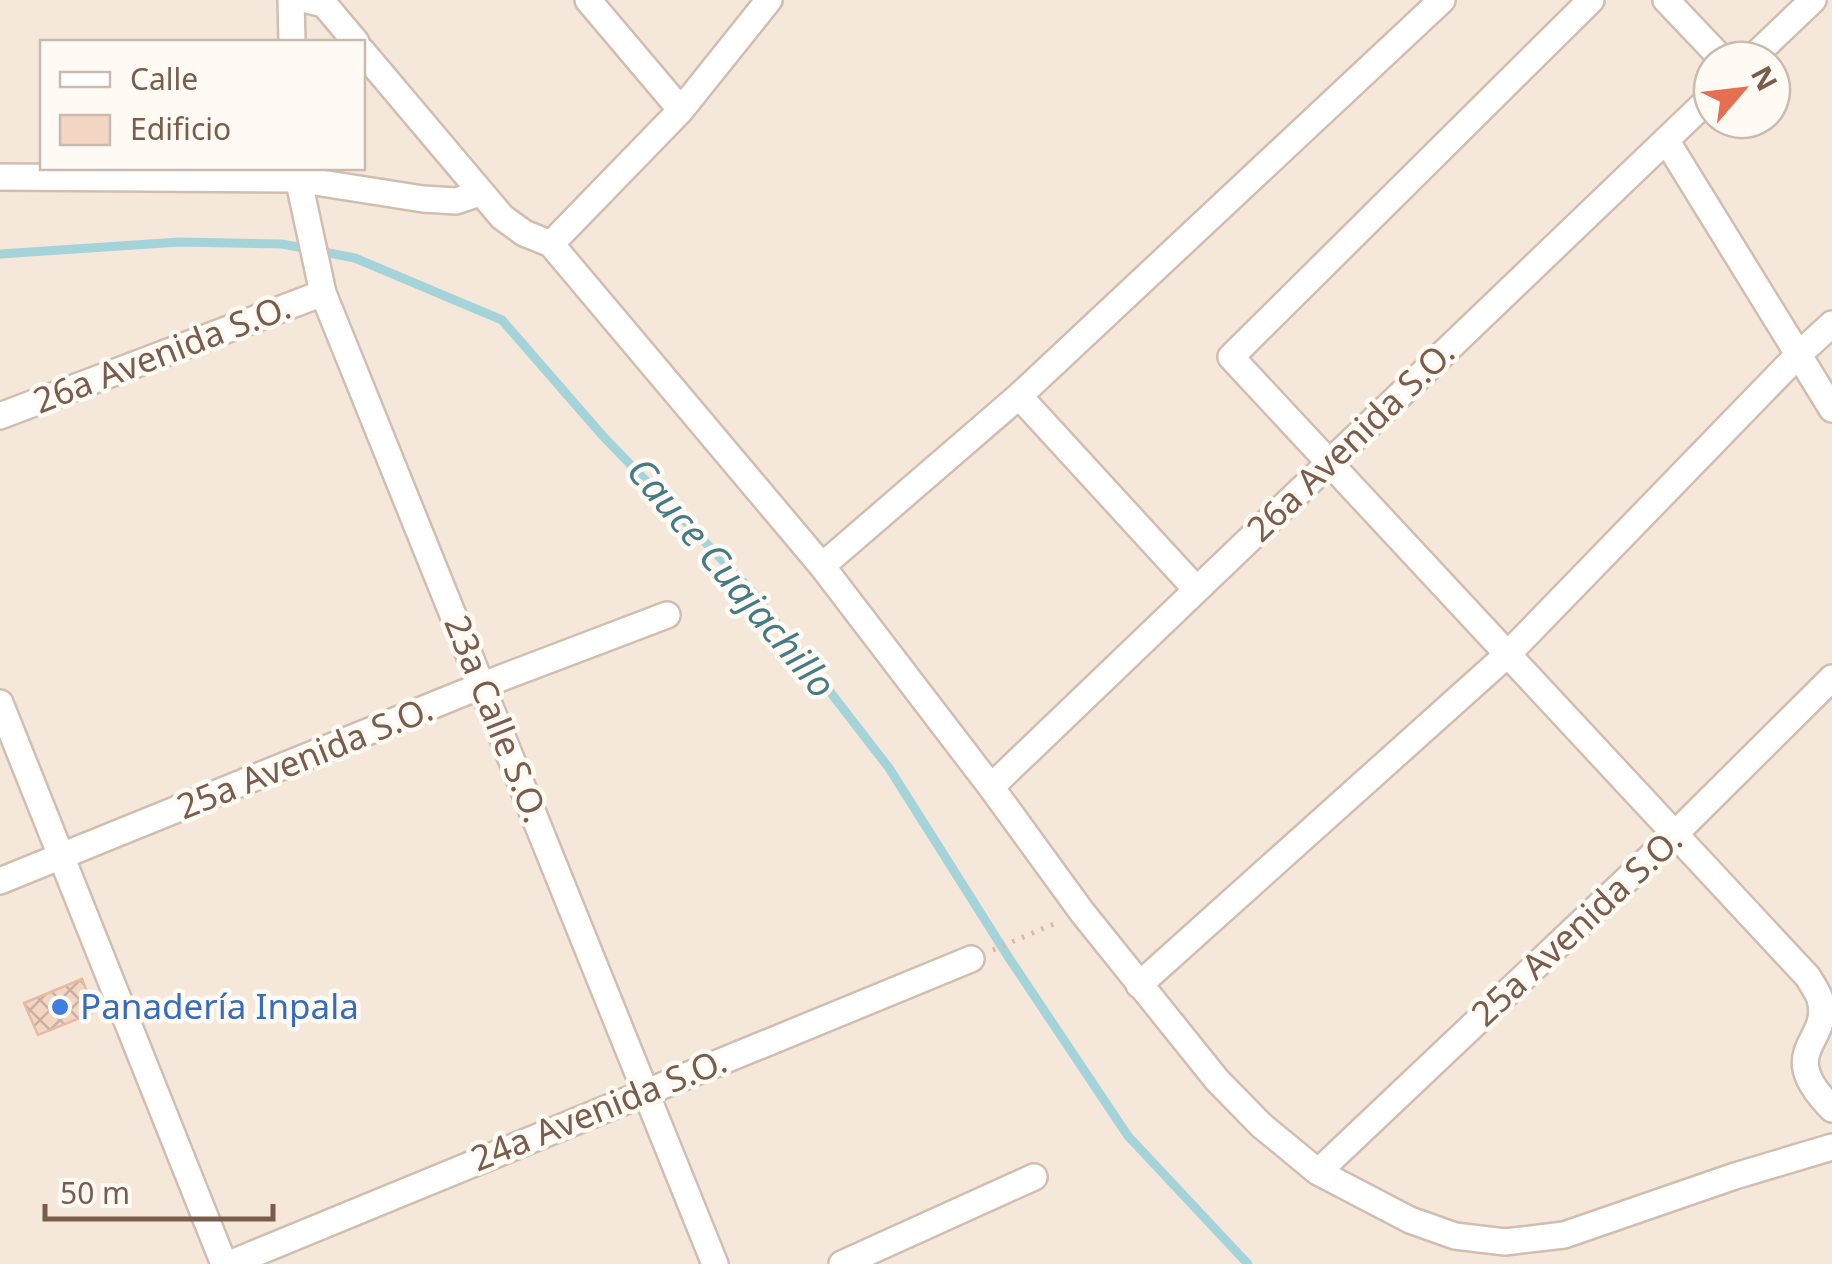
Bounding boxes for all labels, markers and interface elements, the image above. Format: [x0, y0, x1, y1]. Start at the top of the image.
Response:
legend [40, 40, 365, 170]
north arrow [1692, 40, 1792, 140]
text: Calle [130, 58, 198, 99]
text: N [1743, 59, 1787, 97]
text: Edificio [130, 108, 231, 149]
street label: 26a Avenida S.O. [26, 282, 297, 423]
street label: 26a Avenida S.O. [1236, 329, 1464, 551]
water label: Cauce Cuajachillo [616, 445, 849, 708]
street label: 23a Calle S.O. [434, 608, 560, 829]
street label: 25a Avenida S.O. [170, 684, 439, 829]
street label: 25a Avenida S.O. [1461, 816, 1691, 1036]
place label: Panadería Inpala [80, 982, 359, 1029]
marker: Panadería Inpala [49, 996, 71, 1018]
street label: 24a Avenida S.O. [464, 1036, 733, 1181]
scale bar [45, 1159, 272, 1221]
text: 50 m [60, 1172, 130, 1213]

